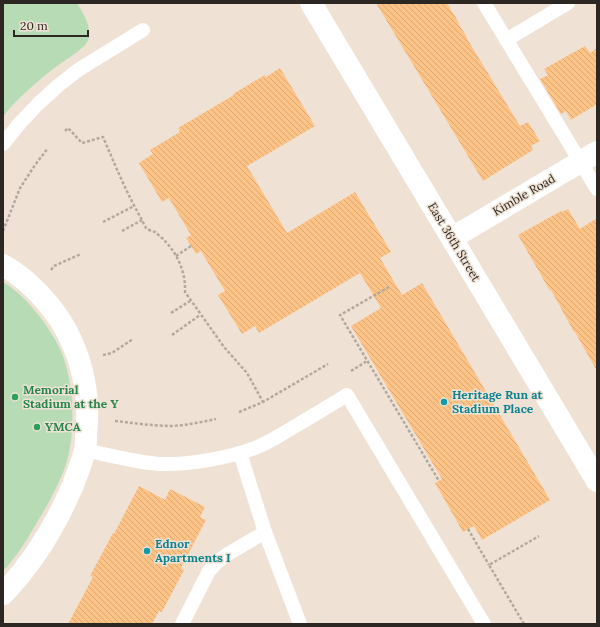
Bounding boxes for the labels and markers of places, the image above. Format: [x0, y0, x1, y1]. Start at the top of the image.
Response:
place label: Memorial Stadium at the Y [23, 382, 118, 411]
place label: Heritage Run at Stadium Place [452, 387, 544, 416]
marker: Memorial Stadium at the Y [10, 392, 20, 402]
marker: Heritage Run at Stadium Place [439, 397, 449, 407]
place label: YMCA [45, 419, 81, 434]
marker: YMCA [32, 422, 42, 432]
place label: Ednor Apartments I [155, 536, 231, 565]
marker: Ednor Apartments I [142, 546, 152, 556]

